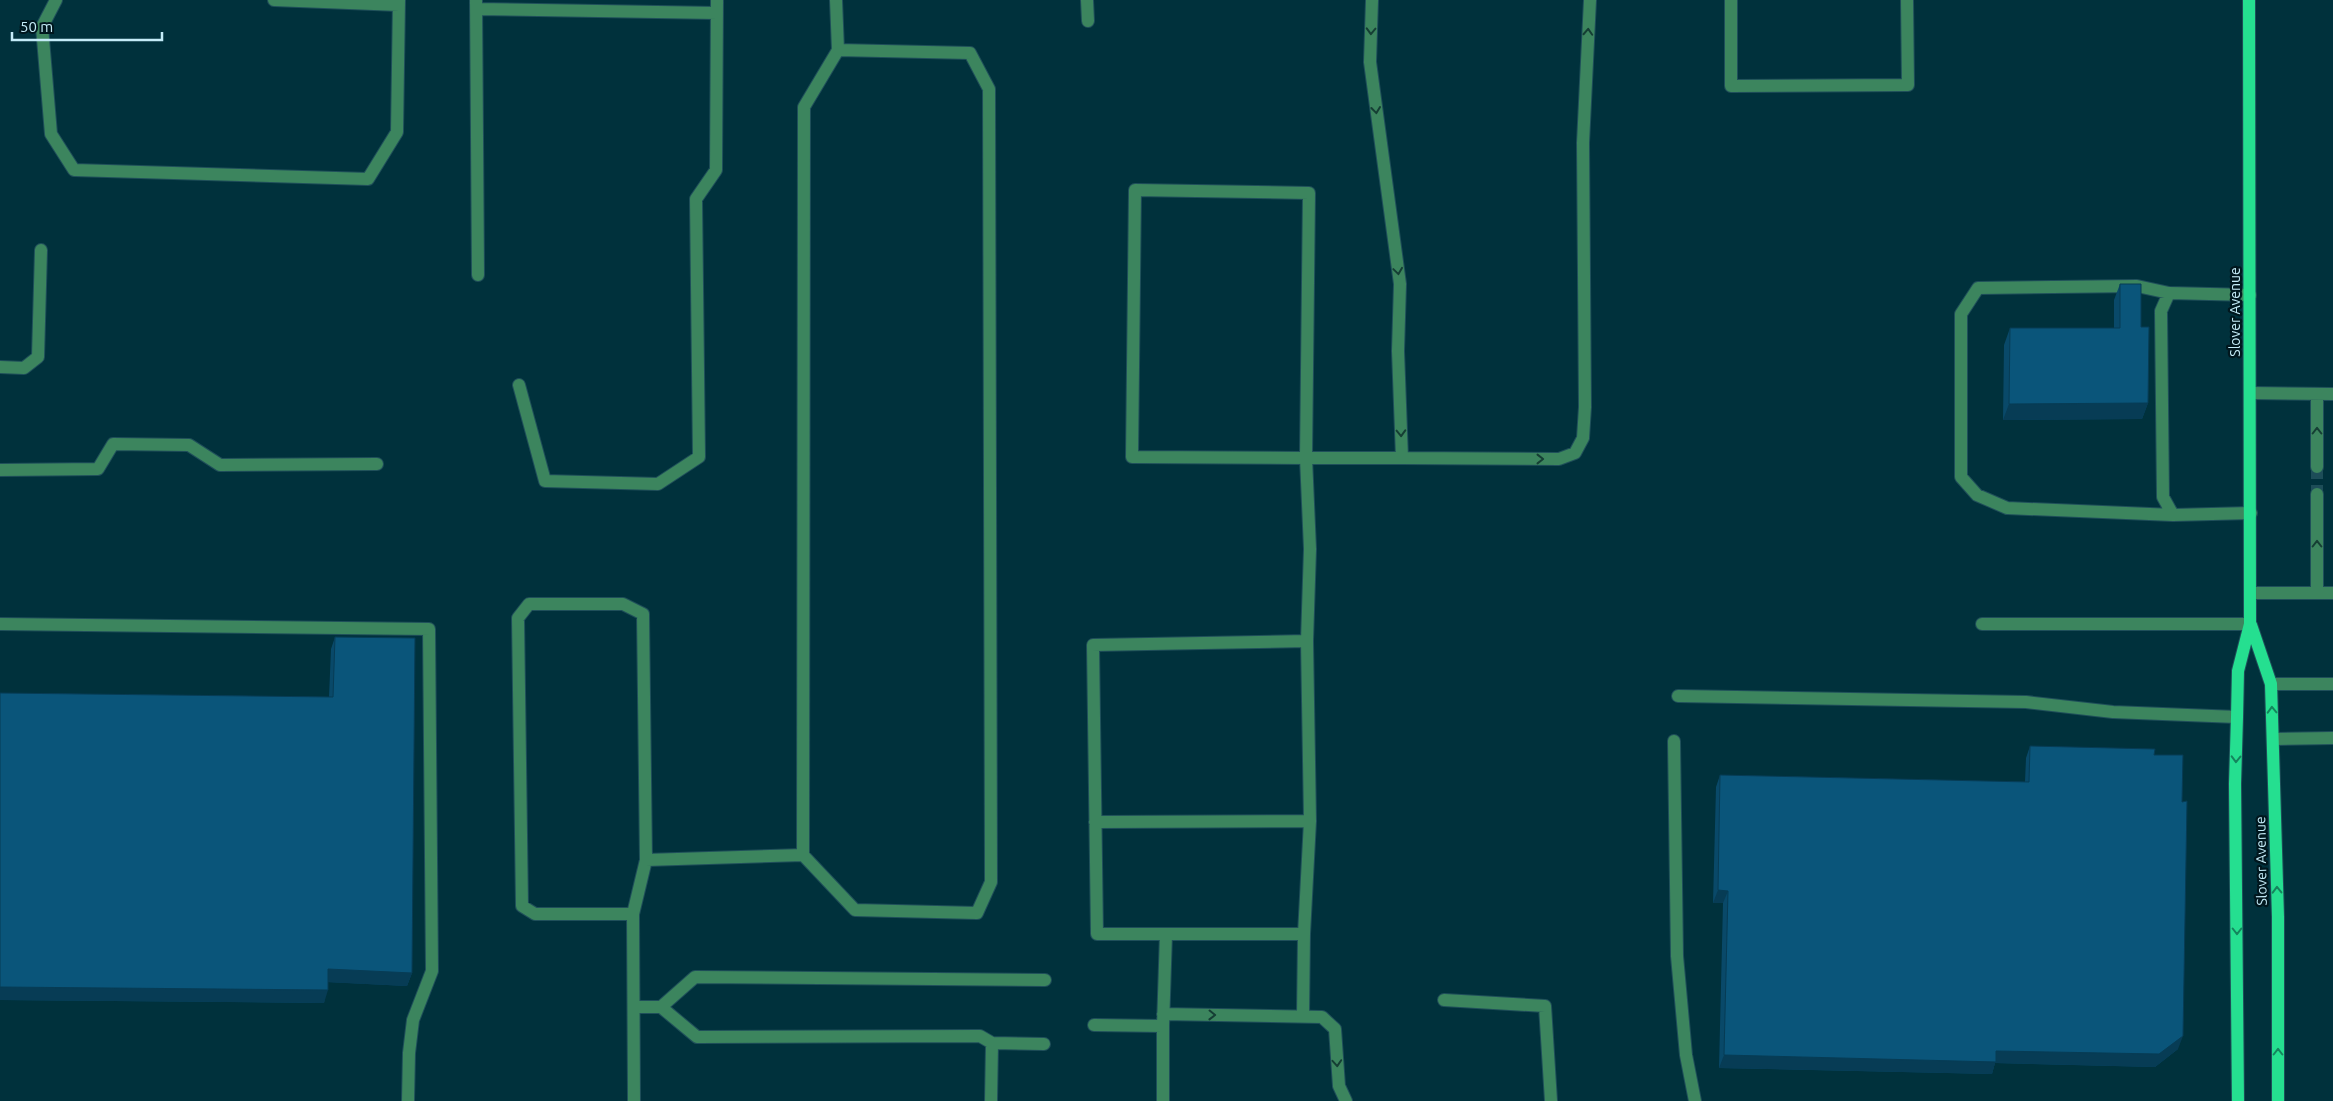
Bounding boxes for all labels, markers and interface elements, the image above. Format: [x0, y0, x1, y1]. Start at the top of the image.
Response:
scale bar [12, 10, 162, 42]
text: 50 m [20, 18, 53, 35]
one-way arrow [1582, 27, 1593, 35]
one-way arrow [1366, 28, 1376, 35]
one-way arrow [1370, 106, 1381, 114]
one-way arrow [1392, 267, 1402, 275]
street label: Slover Avenue [2227, 267, 2243, 357]
one-way arrow [2312, 426, 2322, 434]
one-way arrow [1396, 430, 1406, 438]
one-way arrow [1536, 454, 1544, 464]
one-way arrow [2312, 540, 2322, 548]
one-way arrow [2267, 706, 2277, 714]
one-way arrow [2231, 755, 2241, 763]
street label: Slover Avenue [2252, 816, 2270, 906]
one-way arrow [2272, 886, 2282, 894]
one-way arrow [2232, 927, 2242, 935]
one-way arrow [1208, 1010, 1216, 1020]
one-way arrow [2273, 1048, 2283, 1056]
one-way arrow [1332, 1060, 1343, 1068]

